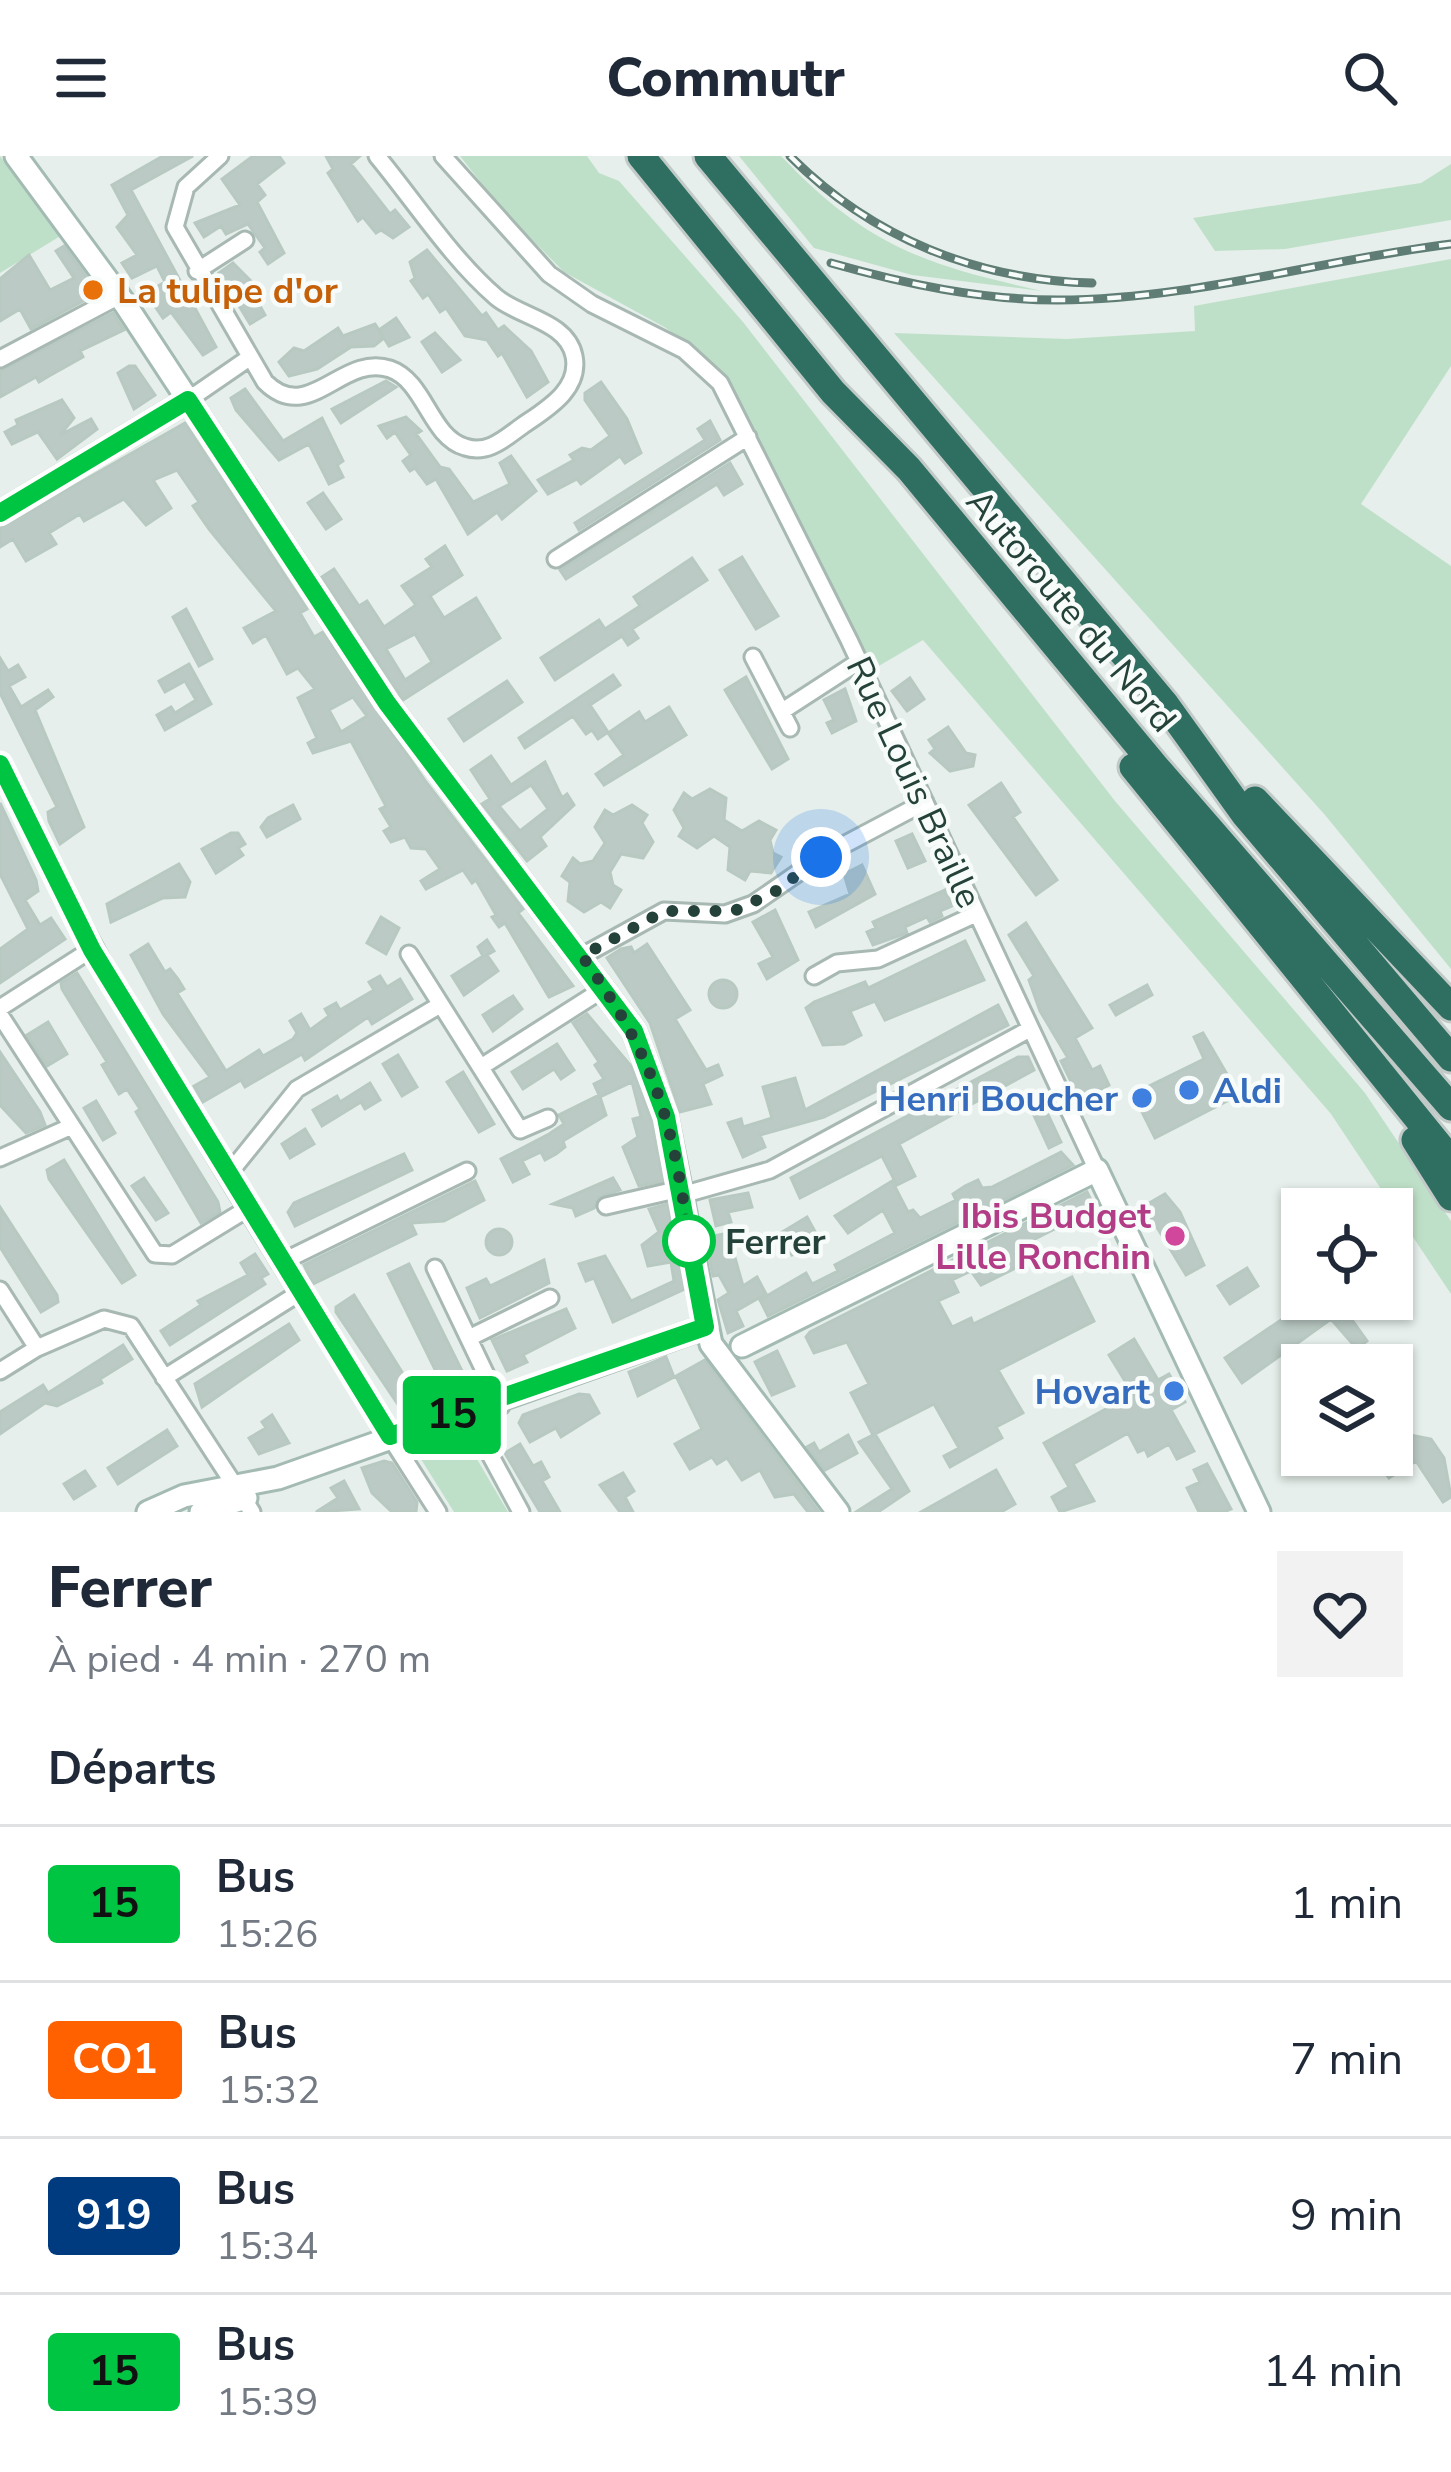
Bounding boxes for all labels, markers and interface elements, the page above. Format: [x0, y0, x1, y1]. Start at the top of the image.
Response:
text: Commutr [606, 41, 845, 115]
icon: menu [48, 45, 114, 111]
icon: search [1337, 45, 1403, 111]
place label: La tulipe d'or [117, 267, 338, 316]
marker: La tulipe d'or [80, 277, 106, 303]
street label: Autoroute du Nord [955, 479, 1187, 743]
street label: Rue Louis Braille [834, 649, 993, 916]
your location [791, 827, 851, 887]
place label: Aldi [1213, 1067, 1282, 1116]
place label: Henri Boucher [879, 1075, 1118, 1124]
marker: Aldi [1176, 1077, 1202, 1103]
marker: Henri Boucher [1129, 1085, 1155, 1111]
map controls [1281, 1188, 1413, 1476]
button: locate [1281, 1188, 1413, 1320]
place label: Ibis Budget Lille Ronchin [935, 1192, 1151, 1282]
marker: Ferrer [664, 1216, 714, 1266]
place label: Ferrer [725, 1218, 826, 1267]
marker: Ibis Budget Lille Ronchin [1162, 1223, 1188, 1249]
button: layers [1281, 1344, 1413, 1476]
place label: Hovart [1035, 1368, 1150, 1417]
line badge: 15 [398, 1376, 506, 1454]
marker: Hovart [1161, 1378, 1187, 1404]
text: 15 [427, 1386, 477, 1443]
text: Ferrer [48, 1549, 212, 1627]
button: heart [1277, 1551, 1403, 1677]
text: À pied · 4 min · 270 m [48, 1633, 431, 1686]
text: Départs [48, 1739, 216, 1800]
text: Bus [216, 1847, 295, 1908]
text: 1 min [1290, 1873, 1403, 1934]
text: 15 [89, 1875, 139, 1932]
text: 15:26 [216, 1908, 319, 1961]
text: Bus [218, 2003, 297, 2064]
text: 7 min [1290, 2029, 1403, 2090]
text: CO1 [72, 2031, 158, 2088]
text: 15:32 [218, 2064, 320, 2117]
text: Bus [216, 2159, 295, 2220]
text: 9 min [1290, 2185, 1403, 2246]
text: 919 [76, 2187, 152, 2244]
text: 15:34 [216, 2220, 319, 2273]
text: Bus [216, 2315, 295, 2376]
text: 14 min [1263, 2341, 1403, 2402]
text: 15 [89, 2343, 139, 2400]
text: 15:39 [216, 2376, 319, 2429]

